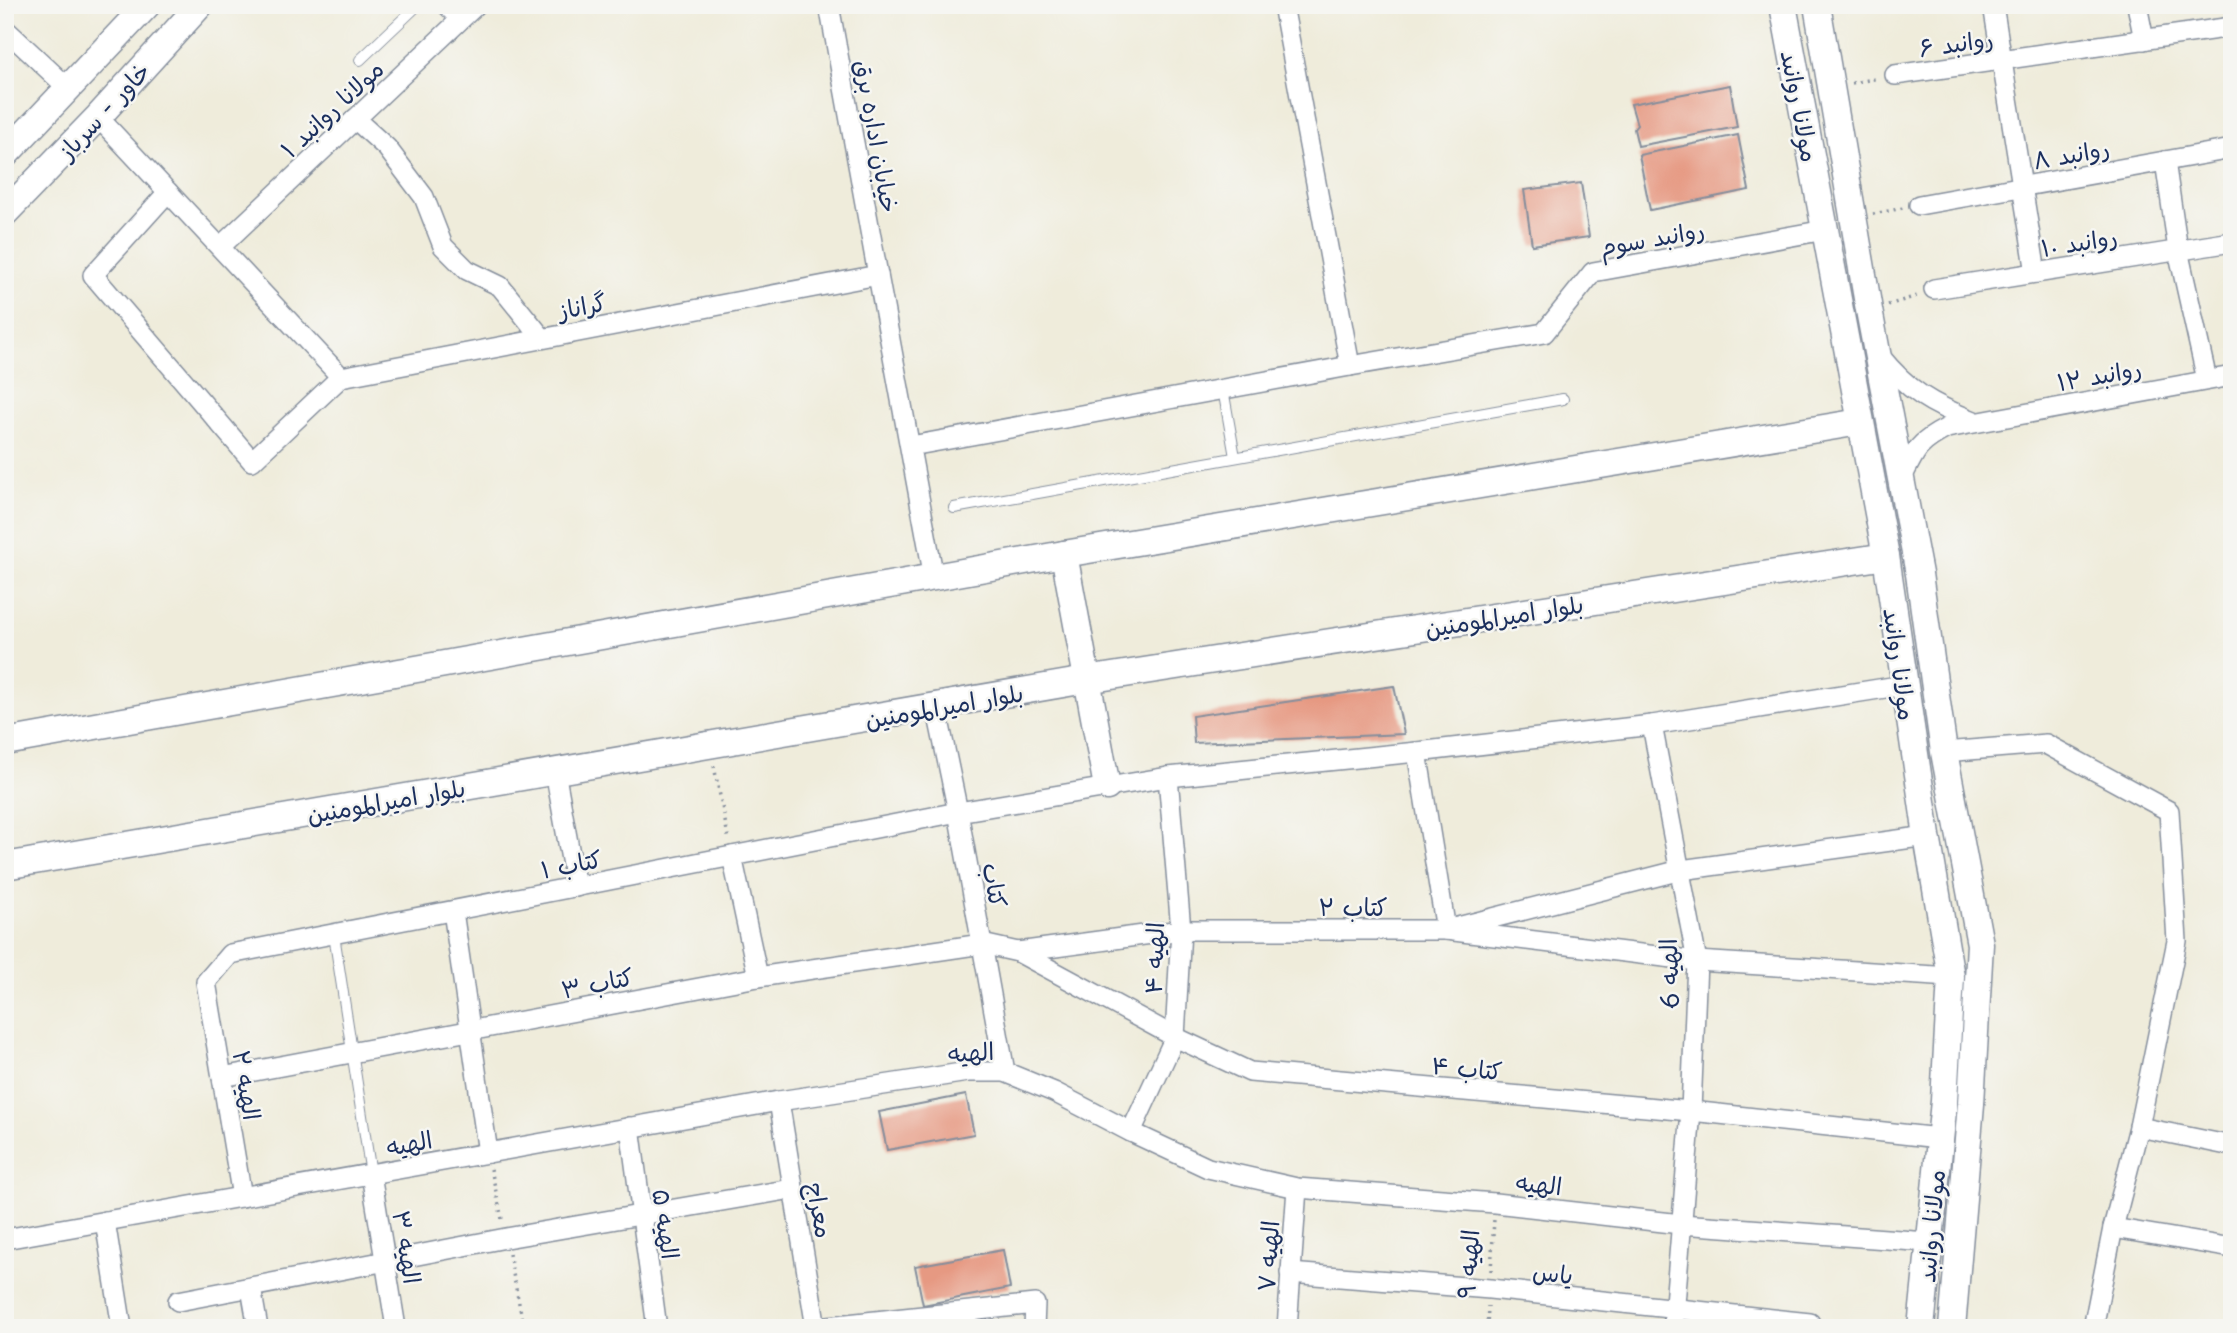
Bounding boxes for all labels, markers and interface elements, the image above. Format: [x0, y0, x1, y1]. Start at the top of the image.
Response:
street label: روانبد ۶ [1916, 19, 1996, 65]
street label: مولانا روانبد [1773, 47, 1829, 165]
street label: مولانا روانبد ۱ [271, 51, 391, 165]
street label: خاور - سرباز [47, 53, 158, 168]
street label: خیابان اداره برق [847, 57, 909, 215]
street label: روانبد ۸ [2030, 129, 2112, 177]
street label: روانبد سوم [1597, 210, 1708, 266]
street label: روانبد ۱۰ [2038, 217, 2120, 265]
street label: گراناز [553, 283, 609, 328]
street label: روانبد ۱۲ [2054, 349, 2144, 399]
street label: بلوار امیرالمومنین [1422, 585, 1586, 645]
street label: مولانا روانبد [1875, 605, 1927, 723]
street label: بلوار امیرالمومنین [862, 673, 1026, 737]
street label: بلوار امیرالمومنین [304, 768, 468, 832]
street label: کتاب ۱ [537, 839, 605, 887]
street label: کتاب [974, 860, 1018, 910]
street label: کتاب ۲ [1318, 888, 1388, 924]
street label: الهیه ۴ [1134, 921, 1172, 995]
street label: الهیه 6 [1649, 938, 1687, 1010]
street label: کتاب ۳ [558, 957, 636, 1007]
street label: الهیه [947, 1032, 995, 1070]
street label: کتاب ۴ [1430, 1046, 1504, 1088]
street label: الهیه ۲ [225, 1047, 271, 1123]
street label: الهیه [383, 1120, 435, 1164]
street label: الهیه [1514, 1163, 1564, 1203]
street label: مولانا روانبد [1907, 1168, 1953, 1284]
street label: معراج [798, 1179, 844, 1241]
street label: الهیه ۵ [644, 1186, 690, 1262]
street label: الهیه ۳ [384, 1208, 432, 1286]
street label: الهیه ۷ [1247, 1219, 1287, 1293]
street label: الهیه ۹ [1447, 1228, 1487, 1300]
street label: یاس [1531, 1252, 1575, 1292]

